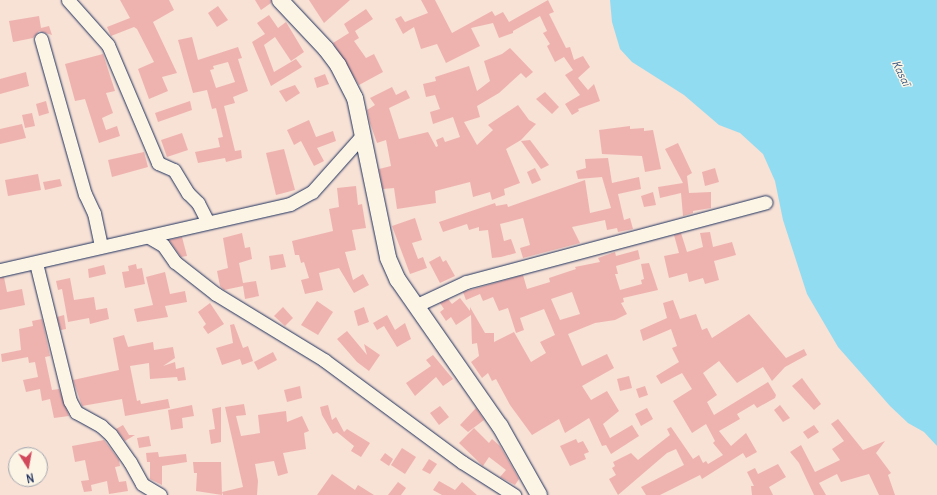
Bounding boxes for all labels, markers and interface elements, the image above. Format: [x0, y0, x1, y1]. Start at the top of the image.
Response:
water label: Kasaï [889, 58, 913, 88]
north arrow [8, 447, 48, 487]
text: N [25, 470, 35, 485]

